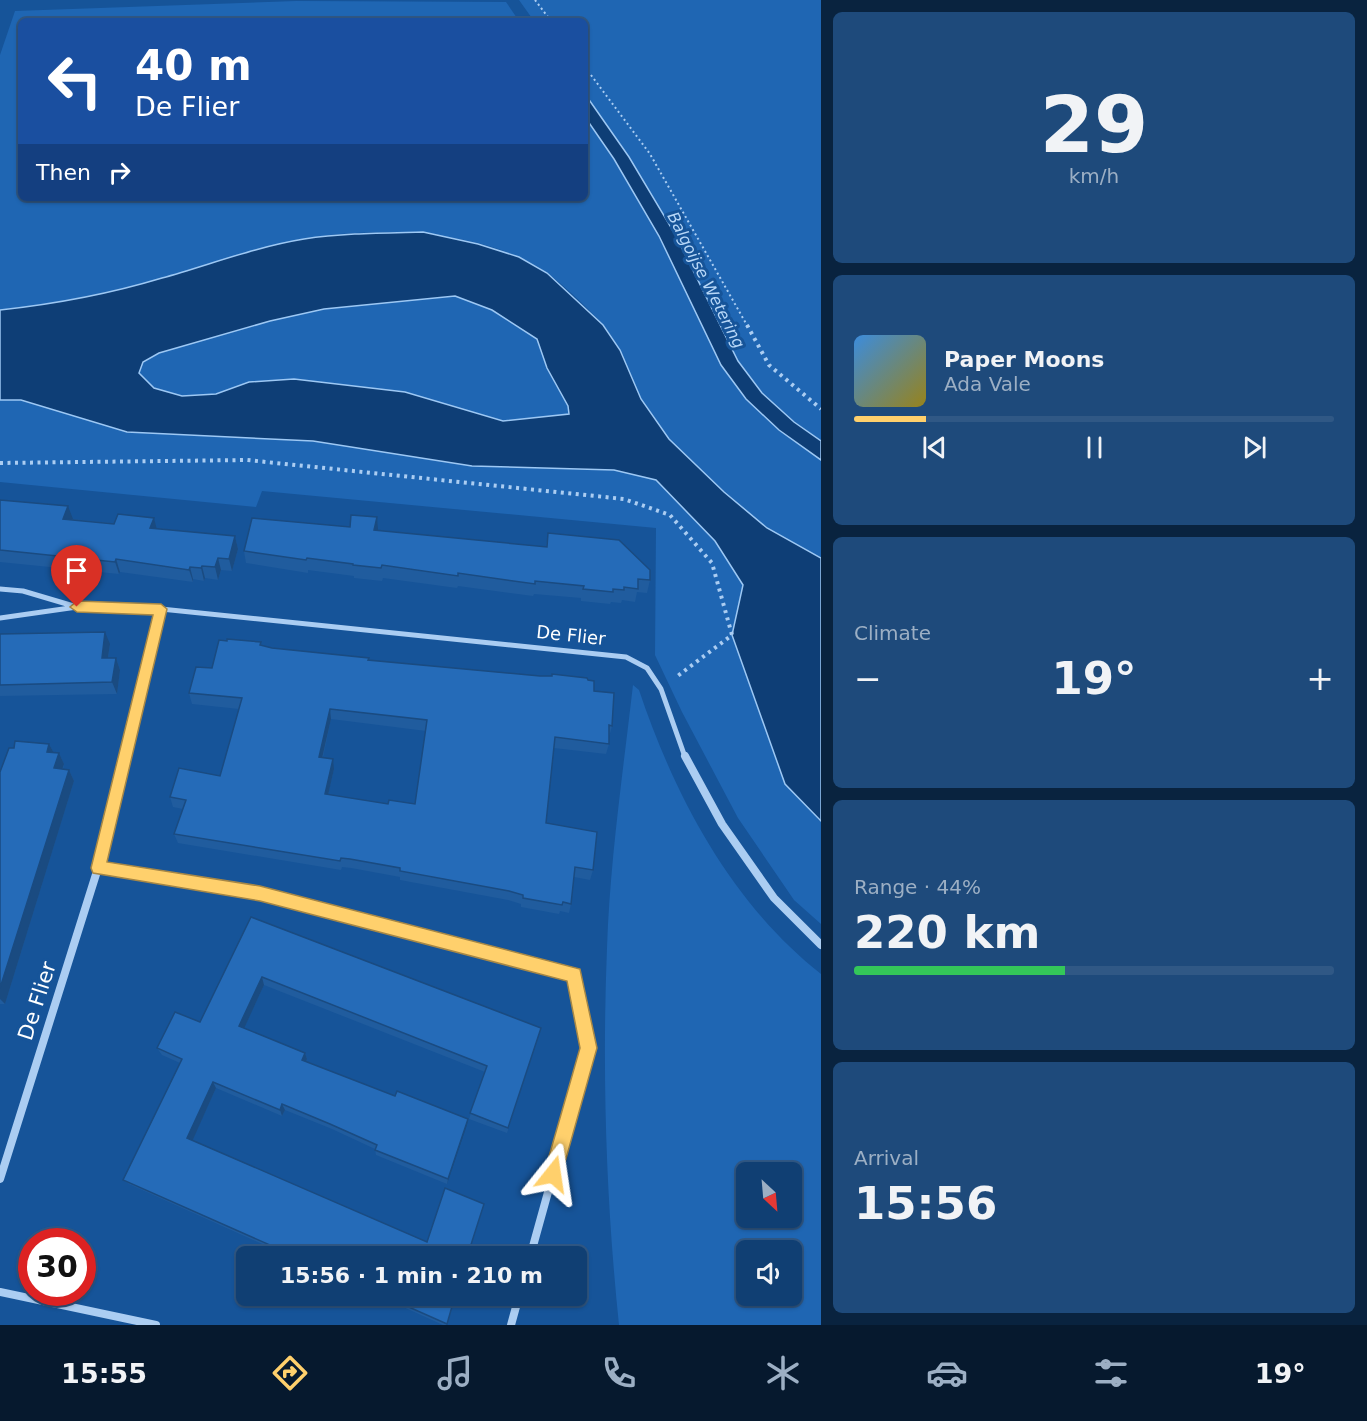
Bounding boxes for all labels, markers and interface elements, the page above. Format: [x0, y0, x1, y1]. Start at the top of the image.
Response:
text: 40 m [135, 41, 252, 90]
icon: left [36, 42, 114, 120]
text: 29 [1040, 80, 1148, 170]
text: De Flier [135, 91, 239, 122]
icon: right [103, 156, 136, 189]
text: Then [36, 160, 91, 185]
text: km/h [1069, 164, 1119, 188]
water label: Balgoijse Wetering [663, 209, 749, 351]
text: Paper Moons [944, 347, 1104, 372]
text: Ada Vale [944, 372, 1031, 396]
icon: previous [918, 431, 951, 464]
icon: pause [1078, 431, 1111, 464]
icon: next [1238, 431, 1271, 464]
pin [51, 545, 102, 607]
icon: arrive [60, 554, 93, 587]
street label: De Flier [535, 621, 607, 649]
text: Climate [854, 621, 931, 645]
text: 19° [1051, 652, 1137, 705]
text: − [854, 659, 882, 698]
text: + [1306, 659, 1334, 698]
text: Range · 44% [854, 875, 981, 899]
text: 220 km [854, 906, 1040, 959]
street label: De Flier [13, 958, 61, 1043]
position arrow [521, 1142, 585, 1206]
text: Arrival [854, 1146, 919, 1170]
north arrow [736, 1162, 802, 1228]
map controls [736, 1162, 802, 1306]
text: 15:56 [854, 1177, 997, 1230]
speed limit sign: 30 [18, 1228, 96, 1306]
button: sound [736, 1240, 802, 1306]
text: 15:56 · 1 min · 210 m [280, 1263, 543, 1288]
icon: directions [269, 1352, 311, 1394]
icon: music [434, 1352, 476, 1394]
icon: phone [598, 1352, 640, 1394]
icon: climate [762, 1352, 804, 1394]
icon: car [926, 1352, 968, 1394]
icon: filters [1090, 1352, 1132, 1394]
text: 15:55 [61, 1358, 147, 1389]
text: 19° [1255, 1358, 1306, 1389]

